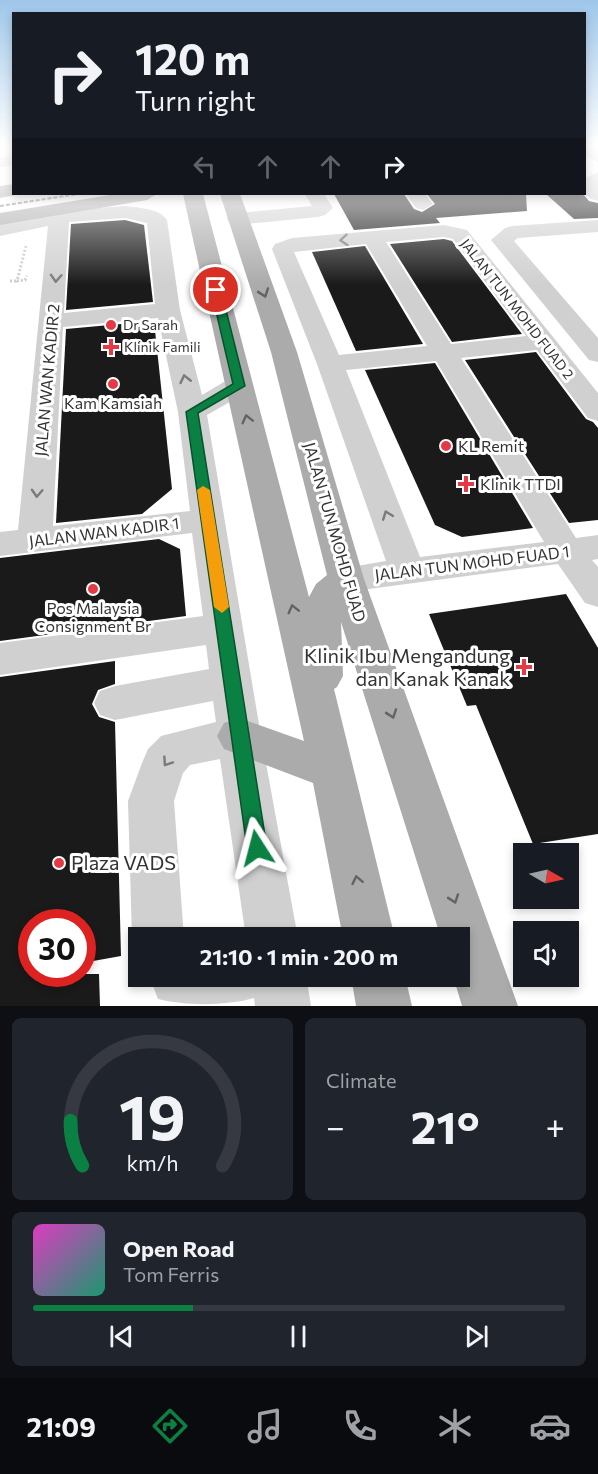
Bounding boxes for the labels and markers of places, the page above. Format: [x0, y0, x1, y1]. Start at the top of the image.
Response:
pin [190, 264, 241, 315]
place label: Dr Sarah [123, 316, 178, 333]
marker: Dr Sarah [104, 318, 118, 332]
marker: Klinik Famili [102, 338, 120, 356]
place label: Klinik Famili [124, 338, 200, 355]
marker: Kam Kamsiah [106, 377, 120, 391]
place label: Kam Kamsiah [64, 393, 162, 412]
place label: KL Remit [458, 436, 525, 455]
marker: KL Remit [439, 439, 453, 453]
place label: Klinik TTDI [480, 474, 561, 493]
marker: Klinik TTDI [457, 475, 475, 493]
marker: Pos Malaysia Consignment Br [86, 582, 100, 596]
place label: Pos Malaysia Consignment Br [35, 598, 152, 635]
place label: Klinik Ibu Mengandung dan Kanak Kanak [304, 643, 510, 690]
marker: Klinik Ibu Mengandung dan Kanak Kanak [515, 658, 533, 676]
place label: Plaza VADS [71, 850, 176, 874]
marker: Plaza VADS [52, 856, 66, 870]

